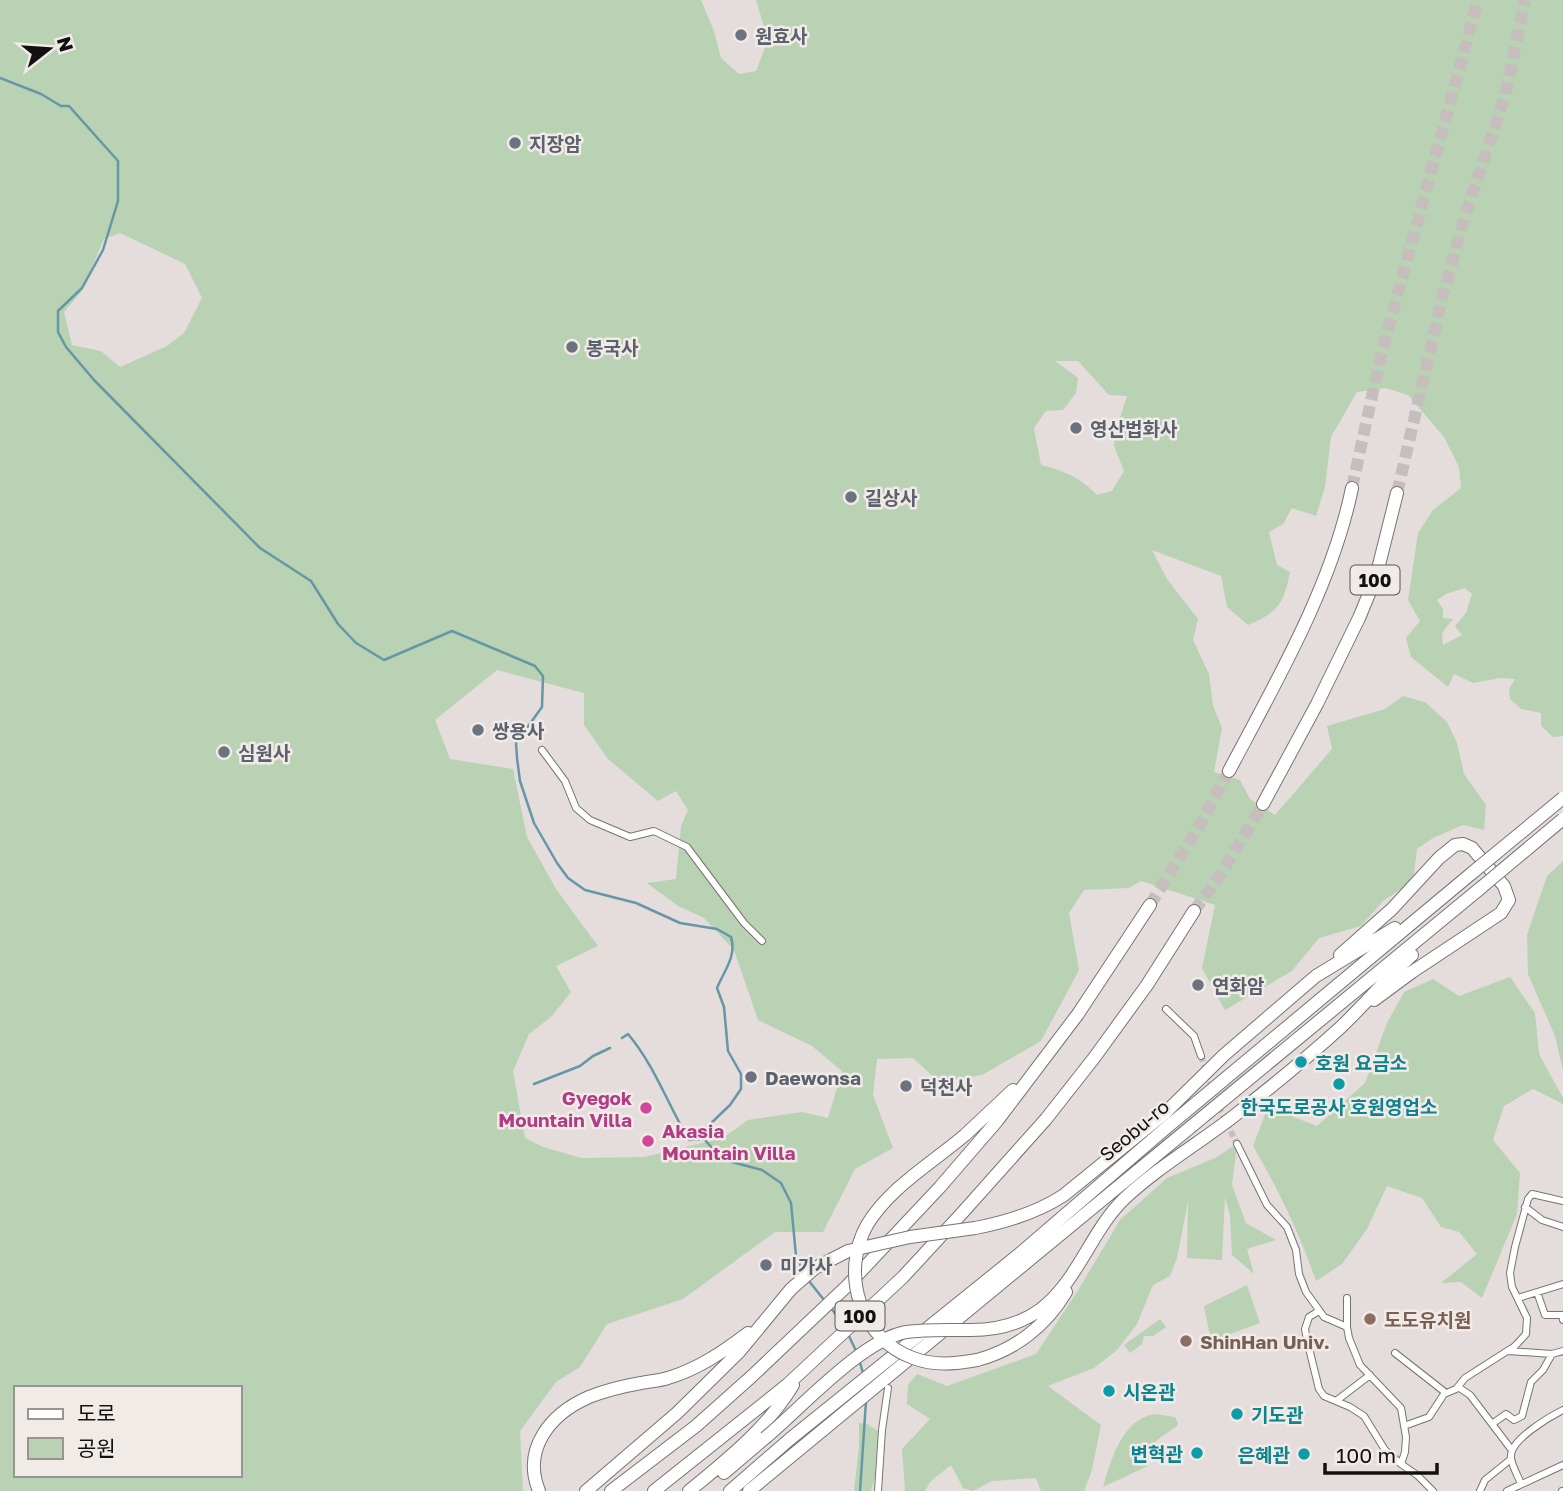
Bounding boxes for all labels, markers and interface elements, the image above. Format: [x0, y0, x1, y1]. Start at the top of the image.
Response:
north arrow [14, 14, 84, 84]
place label: 원효사 [755, 24, 808, 47]
marker: 원효사 [733, 27, 749, 43]
text: N [53, 34, 79, 54]
place label: 지장암 [529, 132, 581, 155]
marker: 지장암 [507, 135, 523, 151]
place label: 봉국사 [586, 336, 639, 359]
marker: 봉국사 [564, 339, 580, 355]
place label: 영산법화사 [1090, 417, 1178, 440]
marker: 영산법화사 [1068, 420, 1084, 436]
place label: 길상사 [865, 486, 918, 509]
marker: 길상사 [843, 489, 859, 505]
road number: 100 [1350, 566, 1400, 594]
place label: 쌍용사 [492, 719, 545, 742]
marker: 쌍용사 [470, 722, 486, 738]
place label: 심원사 [238, 741, 291, 764]
marker: 심원사 [216, 744, 232, 760]
place label: 연화암 [1212, 974, 1264, 997]
marker: 연화암 [1190, 977, 1206, 993]
place label: 호원 요금소 [1315, 1051, 1407, 1074]
marker: 호원 요금소 [1293, 1054, 1309, 1070]
place label: Daewonsa [765, 1066, 861, 1089]
marker: Daewonsa [743, 1069, 759, 1085]
place label: 덕천사 [920, 1075, 973, 1098]
marker: 한국도로공사 호원영업소 [1331, 1076, 1347, 1092]
marker: 덕천사 [898, 1078, 914, 1094]
place label: Gyegok Mountain Villa [498, 1086, 632, 1131]
street label: Seobu-ro [1095, 1094, 1173, 1166]
place label: 한국도로공사 호원영업소 [1240, 1095, 1438, 1118]
marker: Gyegok Mountain Villa [638, 1100, 654, 1116]
place label: Akasia Mountain Villa [662, 1119, 796, 1164]
marker: Akasia Mountain Villa [640, 1133, 656, 1149]
place label: 미가사 [780, 1254, 833, 1277]
marker: 미가사 [758, 1257, 774, 1273]
road number: 100 [836, 1302, 884, 1330]
place label: 도도유치원 [1384, 1308, 1471, 1331]
marker: 도도유치원 [1362, 1311, 1378, 1327]
place label: ShinHan Univ. [1200, 1330, 1330, 1353]
marker: ShinHan Univ. [1178, 1333, 1194, 1349]
place label: 시온관 [1123, 1380, 1176, 1403]
marker: 시온관 [1101, 1383, 1117, 1399]
legend [14, 1386, 242, 1477]
text: 도로 [77, 1400, 116, 1426]
place label: 기도관 [1251, 1403, 1304, 1426]
marker: 기도관 [1229, 1406, 1245, 1422]
scale bar [1325, 1432, 1437, 1476]
text: 공원 [77, 1435, 116, 1461]
place label: 변혁관 [1131, 1442, 1184, 1465]
text: 100 m [1336, 1442, 1396, 1468]
place label: 은혜관 [1238, 1443, 1291, 1466]
marker: 변혁관 [1189, 1445, 1205, 1461]
marker: 은혜관 [1296, 1446, 1312, 1462]

